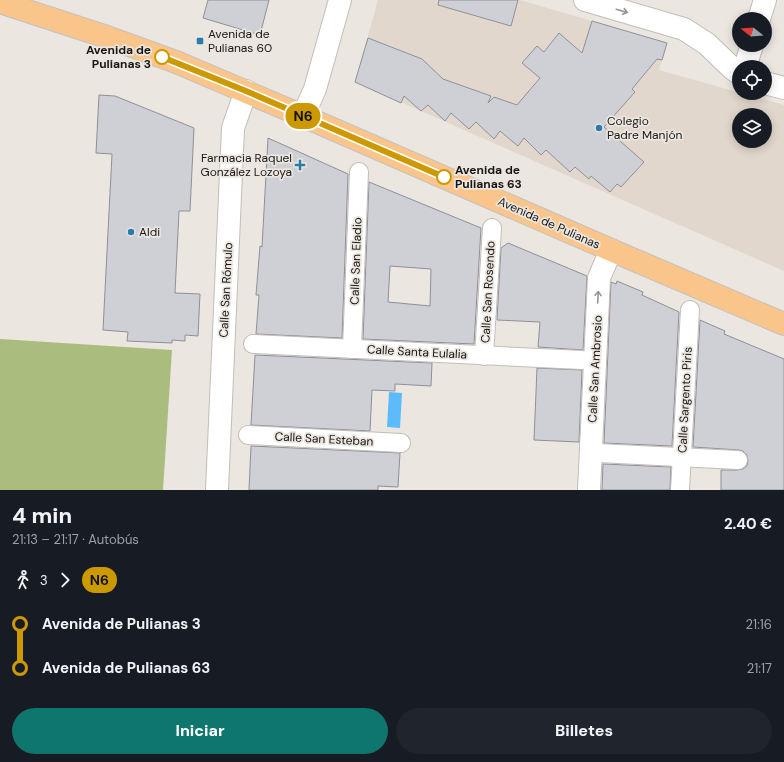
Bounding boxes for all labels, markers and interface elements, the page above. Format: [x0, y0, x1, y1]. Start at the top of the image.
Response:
one-way arrow [615, 8, 628, 15]
north arrow [732, 12, 772, 52]
map controls [732, 12, 772, 148]
place label: Avenida de Pulianas 60 [208, 26, 272, 56]
marker: Avenida de Pulianas 60 [195, 36, 205, 46]
place label: Avenida de Pulianas 3 [86, 42, 151, 72]
marker: Avenida de Pulianas 3 [154, 49, 170, 65]
button: locate [732, 60, 772, 100]
line badge: N6 [285, 103, 321, 129]
text: N6 [293, 107, 313, 125]
button: layers [732, 108, 772, 148]
place label: Colegio Padre Manjón [607, 113, 682, 143]
marker: Colegio Padre Manjón [594, 123, 604, 133]
place label: Farmacia Raquel González Lozoya [201, 150, 292, 180]
marker: Farmacia Raquel González Lozoya [295, 160, 305, 170]
place label: Avenida de Pulianas 63 [455, 162, 522, 192]
marker: Avenida de Pulianas 63 [436, 169, 452, 185]
street label: Avenida de Pulianas [495, 193, 603, 253]
street label: Calle San Eladio [346, 217, 366, 305]
place label: Aldi [139, 224, 160, 240]
marker: Aldi [126, 227, 136, 237]
street label: Calle San Rosendo [477, 240, 499, 344]
street label: Calle San Rómulo [216, 242, 236, 338]
one-way arrow [595, 291, 602, 304]
street label: Calle San Ambrosio [584, 315, 606, 423]
street label: Calle Santa Eulalia [367, 341, 467, 363]
street label: Calle Sargento Piris [674, 346, 696, 454]
street label: Calle San Esteban [274, 428, 374, 450]
text: 4 min [12, 501, 72, 530]
text: 2.40 € [724, 514, 772, 534]
text: 21:13 – 21:17 · Autobús [12, 531, 139, 548]
icon: walk [12, 569, 34, 591]
icon: forward [54, 569, 76, 591]
text: N6 [90, 571, 109, 589]
text: 3 [40, 572, 48, 589]
text: Avenida de Pulianas 3 [42, 614, 201, 634]
text: 21:16 [746, 616, 772, 633]
text: Avenida de Pulianas 63 [42, 658, 210, 678]
text: 21:17 [747, 660, 772, 677]
button: Iniciar [12, 708, 388, 754]
button: Billetes [396, 708, 772, 754]

